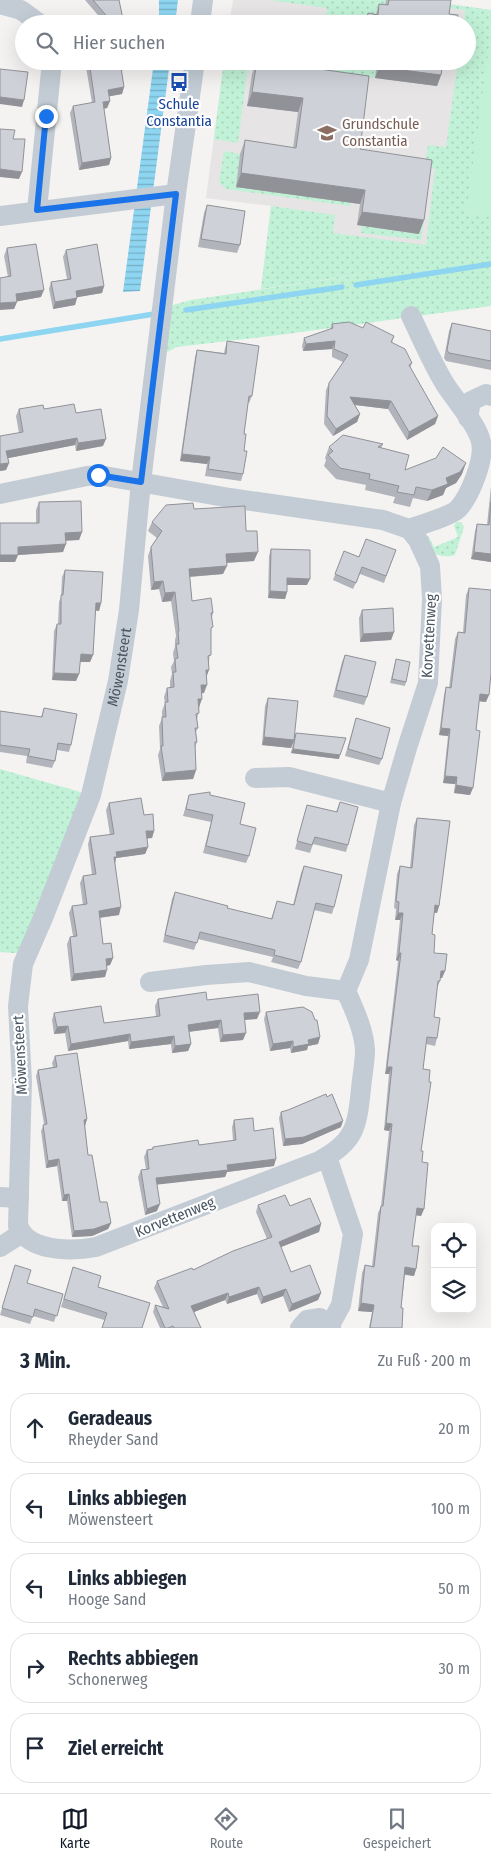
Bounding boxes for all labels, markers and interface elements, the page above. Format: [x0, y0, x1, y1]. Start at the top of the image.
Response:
search box [15, 15, 476, 70]
icon: search [33, 29, 61, 57]
text: Hier suchen [73, 31, 165, 54]
bus stop icon: Schule Constantia [168, 71, 190, 93]
place label: Schule Constantia [146, 95, 212, 130]
route end [35, 105, 58, 128]
place label: Grundschule Constantia [342, 115, 420, 150]
school or university icon: Grundschule Constantia [316, 122, 338, 144]
route start [87, 464, 110, 487]
street label: Korvettenweg [418, 594, 440, 678]
street label: Möwensteert [103, 626, 135, 708]
street label: Möwensteert [9, 1015, 31, 1095]
street label: Korvettenweg [133, 1193, 217, 1241]
map controls [431, 1223, 476, 1313]
button: locate [431, 1223, 476, 1268]
button: layers [431, 1268, 476, 1313]
text: 3 Min. [20, 1348, 71, 1374]
text: Zu Fuß · 200 m [378, 1351, 471, 1370]
text: Geradeaus [68, 1407, 152, 1430]
icon: ahead [21, 1414, 49, 1442]
text: 20 m [439, 1419, 470, 1438]
text: Rheyder Sand [68, 1430, 159, 1449]
text: Links abbiegen [68, 1487, 187, 1510]
icon: left [21, 1494, 49, 1522]
text: 100 m [431, 1499, 470, 1518]
text: Möwensteert [68, 1510, 153, 1529]
text: Links abbiegen [68, 1567, 187, 1590]
icon: left [21, 1574, 49, 1602]
text: 50 m [438, 1579, 470, 1598]
text: Hooge Sand [68, 1590, 146, 1609]
text: Rechts abbiegen [68, 1647, 198, 1670]
icon: right [21, 1654, 49, 1682]
text: 30 m [438, 1659, 470, 1678]
text: Schonerweg [68, 1670, 147, 1689]
icon: arrive [21, 1734, 49, 1762]
text: Ziel erreicht [68, 1737, 164, 1760]
tab: Karte [60, 1805, 90, 1852]
tab: Route [210, 1805, 243, 1852]
tab: Gespeichert [363, 1805, 431, 1852]

